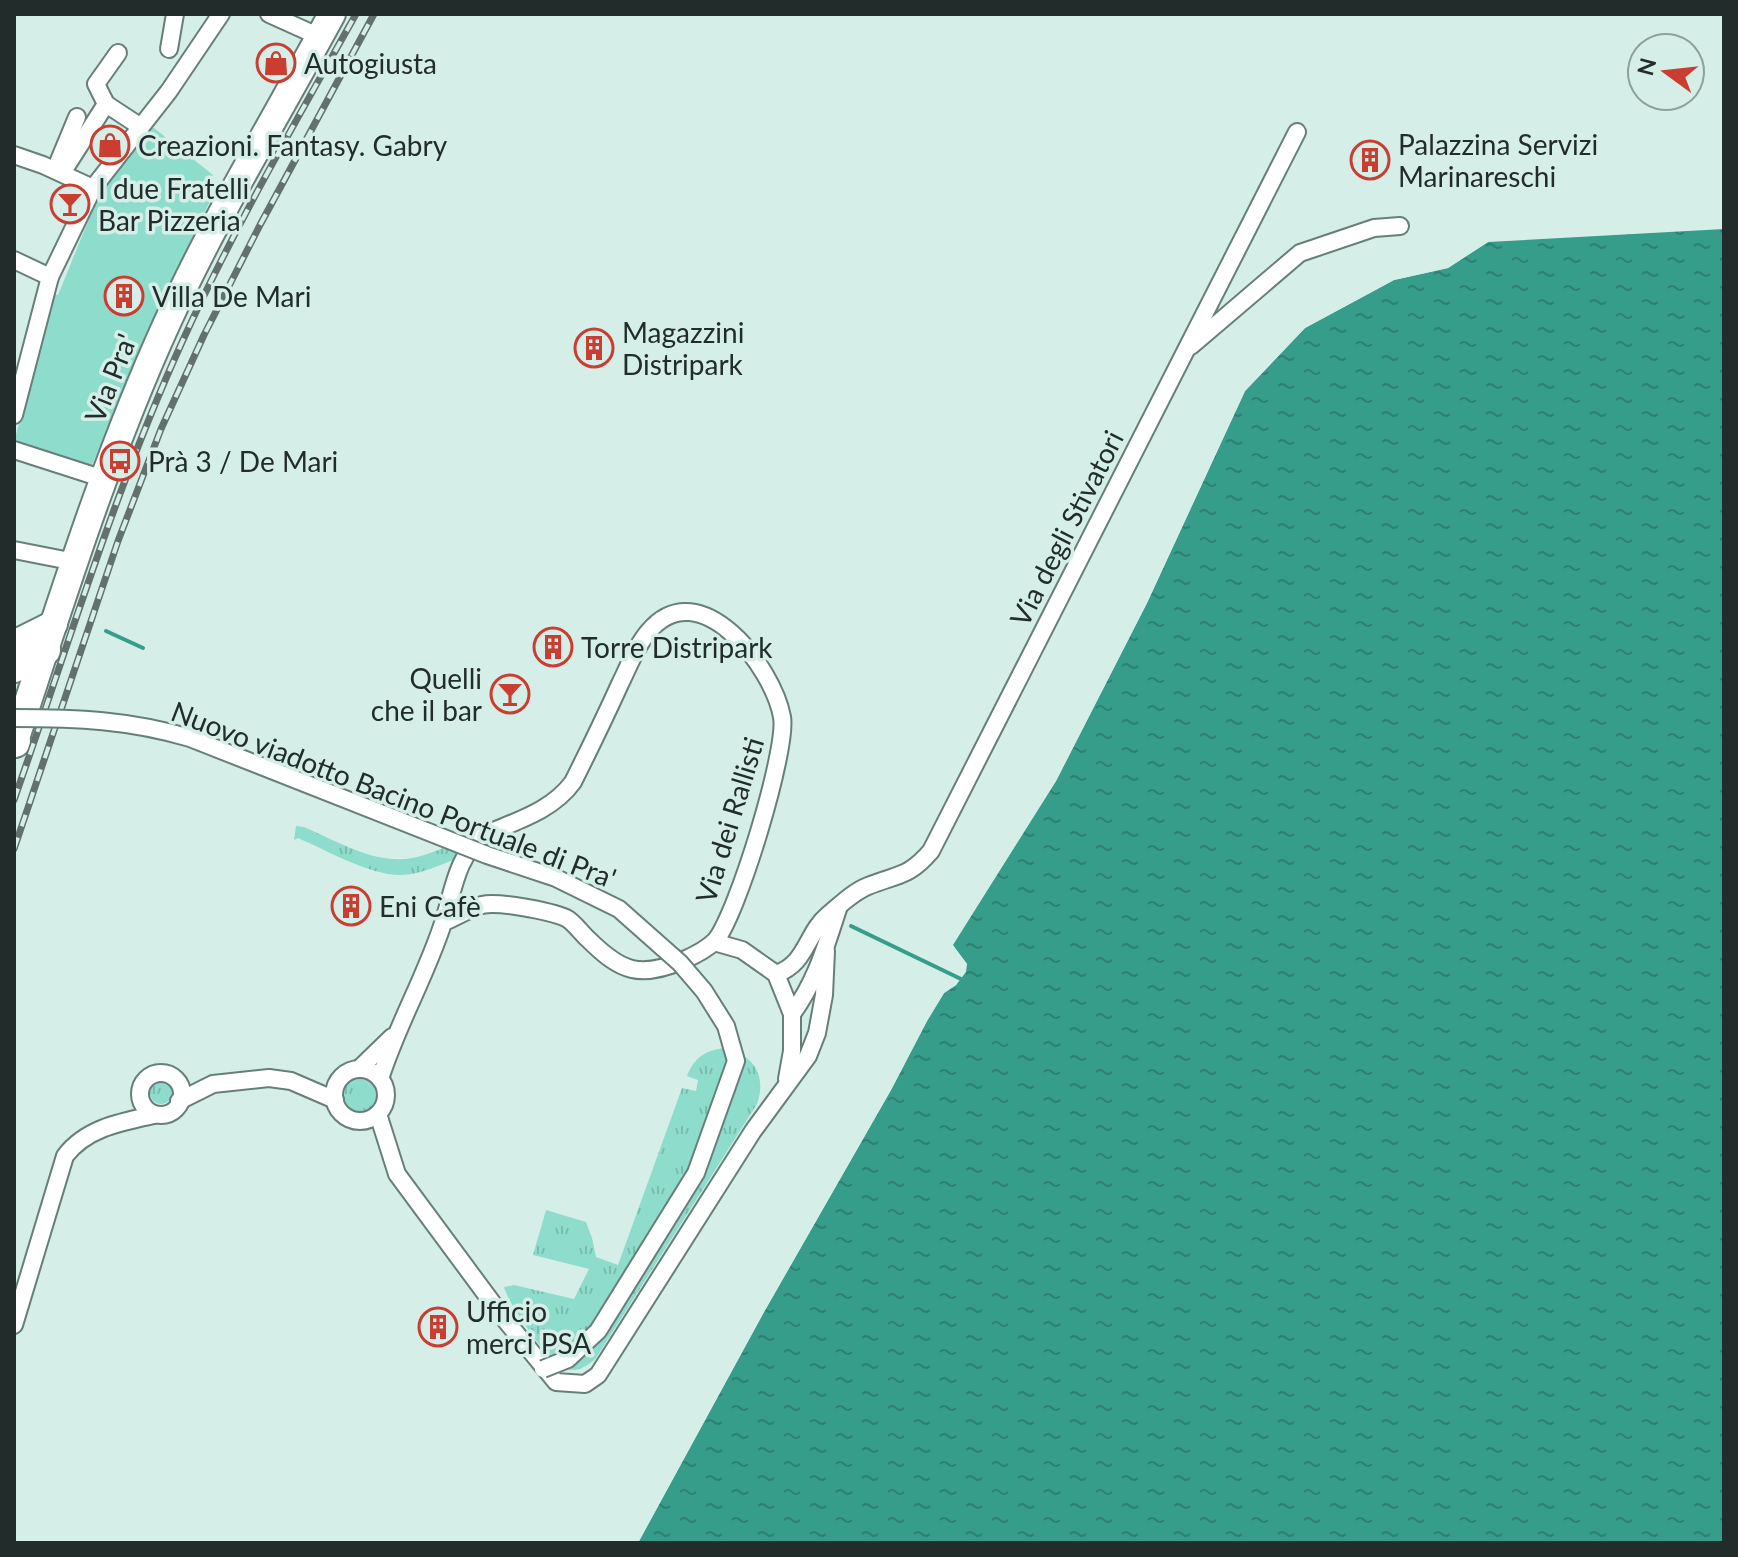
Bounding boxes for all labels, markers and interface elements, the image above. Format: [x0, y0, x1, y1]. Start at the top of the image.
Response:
north arrow [1626, 32, 1706, 112]
shop icon: Autogiusta [255, 42, 297, 84]
place label: Autogiusta [304, 46, 437, 80]
text: N [1631, 55, 1661, 78]
shop icon: Creazioni. Fantasy. Gabry [89, 124, 131, 166]
place label: Palazzina Servizi Marinareschi [1398, 127, 1598, 193]
place label: Creazioni. Fantasy. Gabry [138, 128, 448, 162]
building icon: Palazzina Servizi Marinareschi [1349, 139, 1391, 181]
place label: I due Fratelli Bar Pizzeria [98, 171, 249, 237]
bar icon: I due Fratelli Bar Pizzeria [49, 183, 91, 225]
building icon: Villa De Mari [103, 275, 145, 317]
place label: Villa De Mari [152, 279, 311, 313]
place label: Magazzini Distripark [622, 315, 744, 381]
building icon: Magazzini Distripark [573, 327, 615, 369]
street label: Via Pra' [77, 329, 143, 427]
street label: Via degli Stivatori [1002, 425, 1130, 631]
bus stop icon: Prà 3 / De Mari [99, 440, 141, 482]
place label: Prà 3 / De Mari [148, 444, 338, 478]
building icon: Torre Distripark [532, 626, 574, 668]
place label: Torre Distripark [581, 630, 773, 664]
place label: Quelli che il bar [371, 661, 482, 727]
bar icon: Quelli che il bar [489, 673, 531, 715]
street label: Nuovo viadotto Bacino Portuale di Pra' [167, 693, 621, 895]
street label: Via dei Rallisti [688, 733, 770, 907]
building icon: Eni Cafè [330, 885, 372, 927]
place label: Eni Cafè [379, 889, 481, 923]
place label: Ufficio merci PSA [466, 1294, 591, 1360]
building icon: Ufficio merci PSA [417, 1306, 459, 1348]

